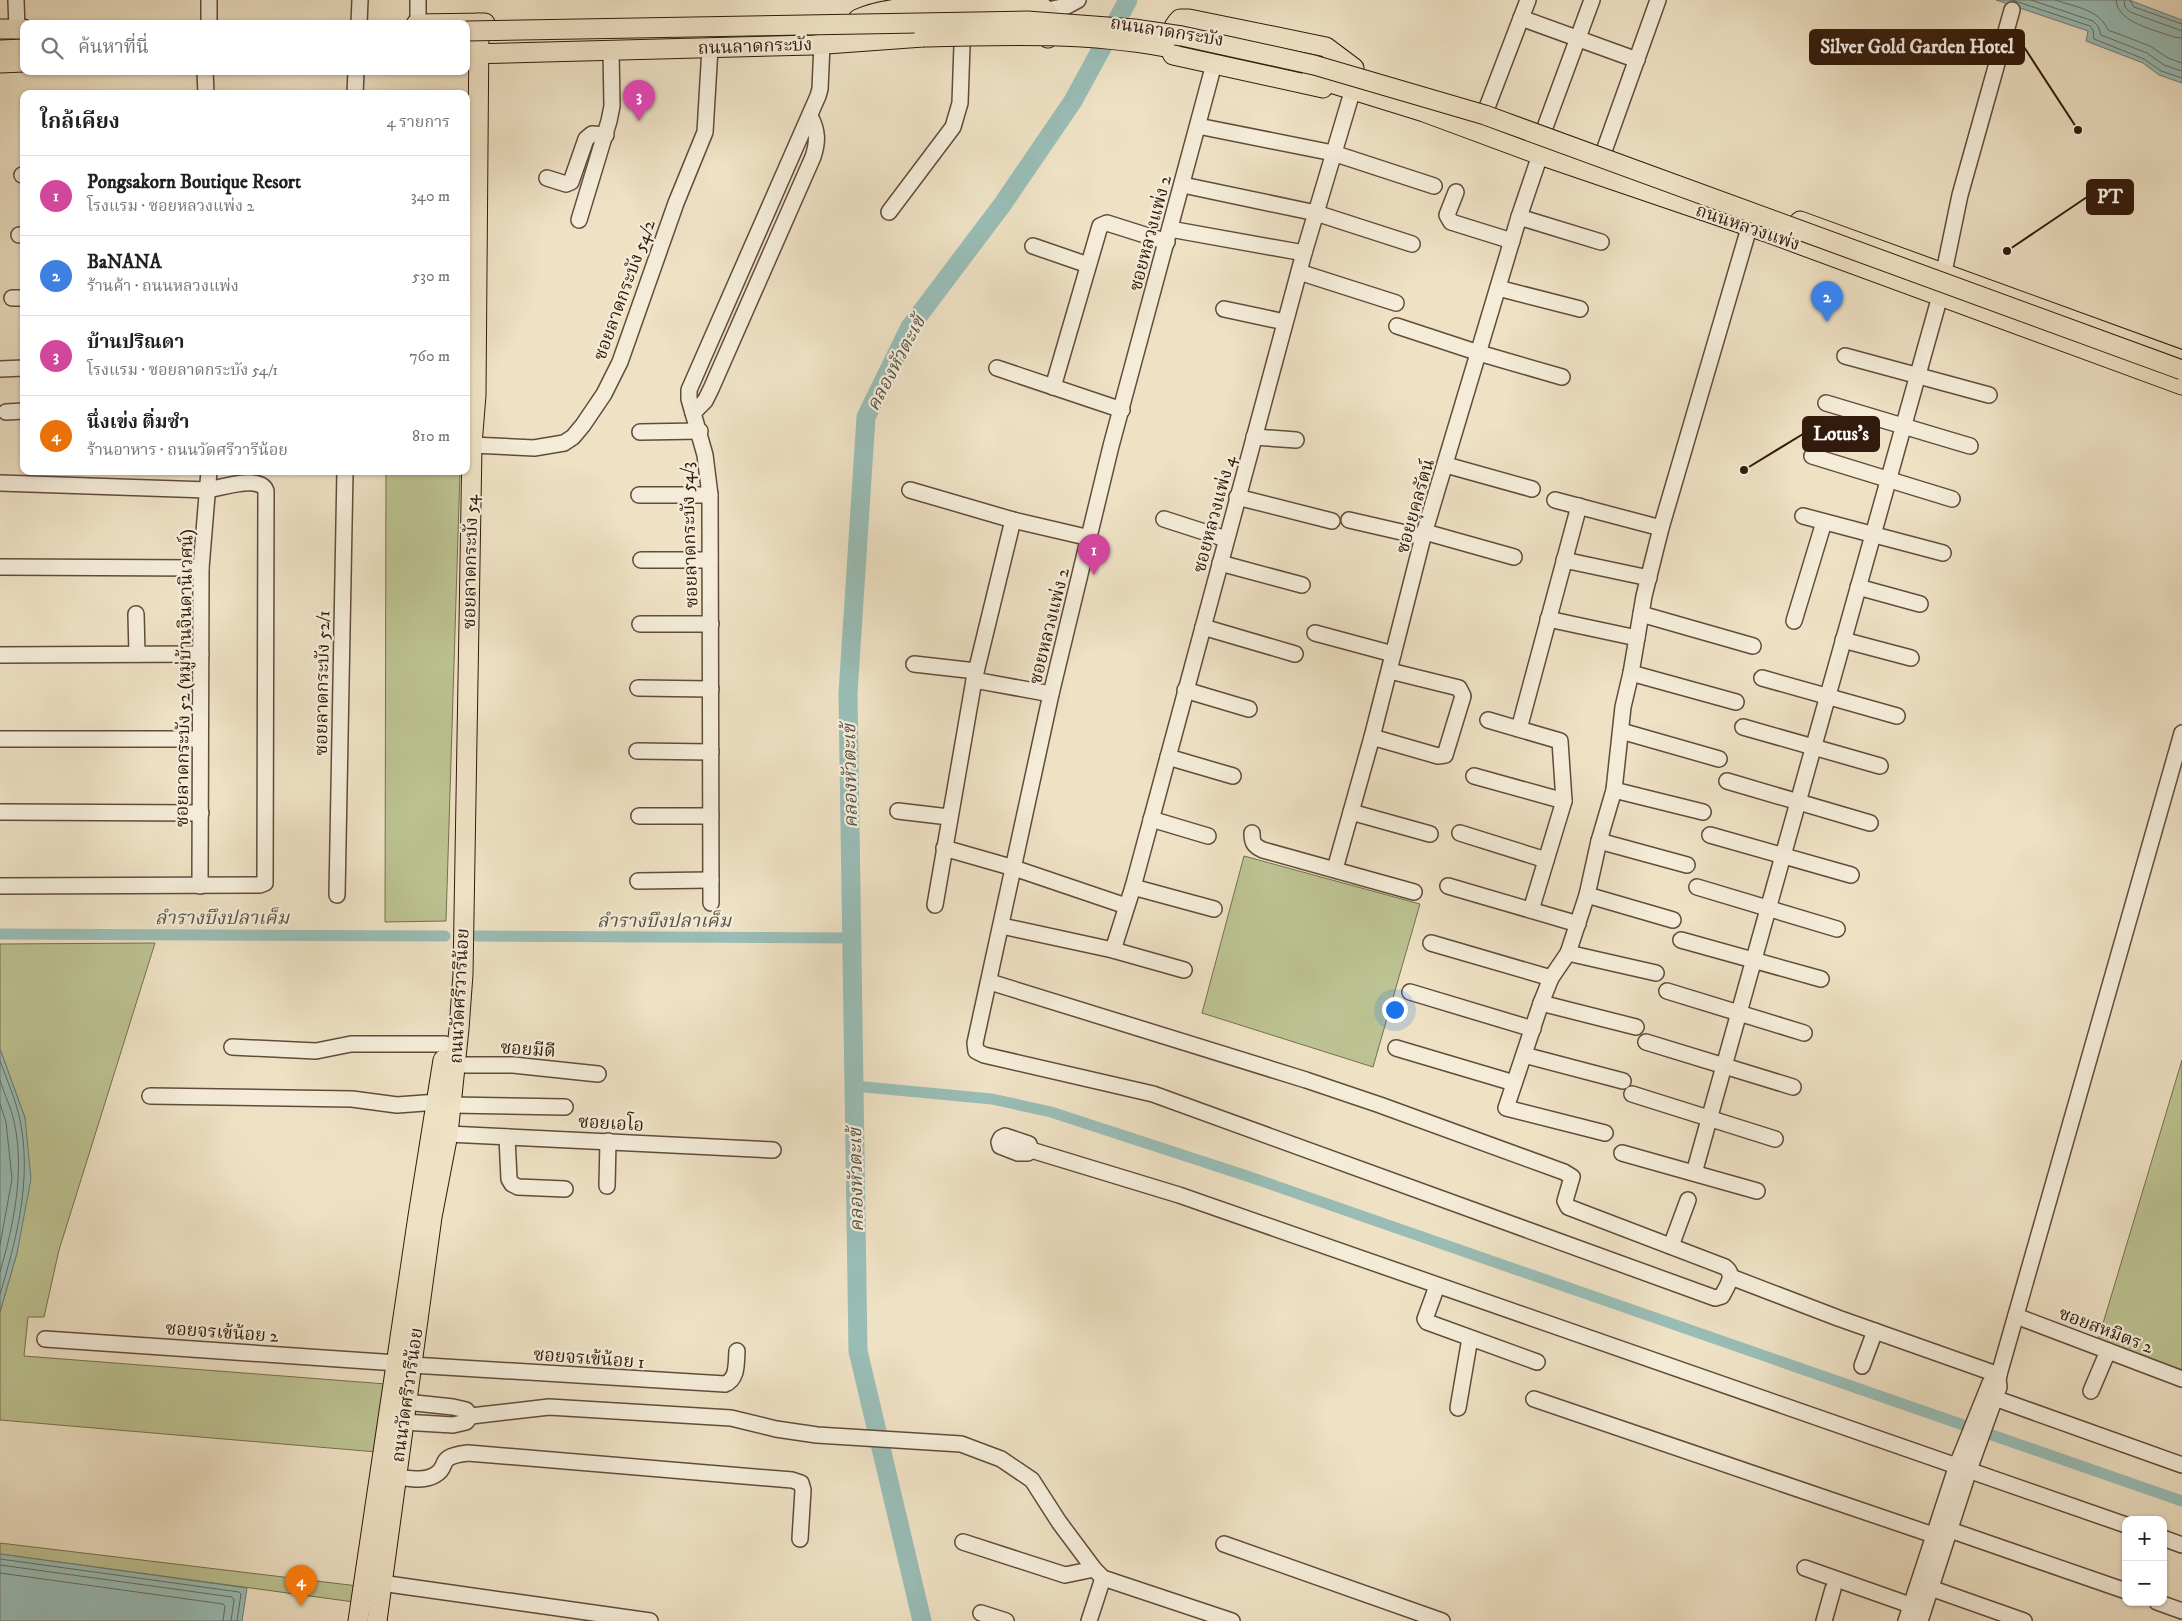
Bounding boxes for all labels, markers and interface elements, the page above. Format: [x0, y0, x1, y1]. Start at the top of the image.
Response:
street label: ถนนลาดกระบัง [1108, 12, 1225, 52]
search box [20, 20, 470, 75]
callout: Silver Gold Garden Hotel [1810, 30, 2024, 64]
icon: search [38, 34, 66, 62]
street label: ถนนลาดกระบัง [697, 34, 813, 60]
text: ค้นหาที่นี่ [78, 36, 149, 59]
text: Silver Gold Garden Hotel [1820, 36, 2014, 59]
pin: 3 [623, 80, 655, 121]
text: ใกล้เคียง [40, 109, 120, 135]
text: 4 รายการ [386, 112, 450, 132]
text: Pongsakorn Boutique Resort [87, 171, 301, 194]
street label: ซอยหลวงแพ่ง 2 [1125, 173, 1177, 294]
callout: PT [2087, 180, 2133, 214]
text: 1 [53, 186, 59, 206]
text: 340 m [411, 186, 450, 206]
text: PT [2097, 186, 2123, 209]
text: โรงแรม · ซอยหลวงแพ่ง 2 [87, 196, 254, 216]
street label: ถนนหลวงแพ่ง [1693, 200, 1803, 256]
street label: ซอยลาดกระบัง 54/2 [589, 217, 661, 364]
text: BaNANA [87, 251, 162, 274]
text: 2 [52, 266, 60, 286]
text: 530 m [412, 266, 450, 286]
text: ร้านค้า · ถนนหลวงแพ่ง [87, 276, 239, 296]
pin: 2 [1811, 281, 1843, 322]
water label: คลองหัวตะเข้ [862, 310, 932, 415]
text: บ้านปริณดา [87, 331, 184, 354]
text: 3 [53, 346, 59, 366]
text: 760 m [409, 346, 450, 366]
text: โรงแรม · ซอยลาดกระบัง 54/1 [87, 360, 278, 380]
text: นึ่งเข่ง ติ่มซำ [87, 411, 189, 434]
callout: Lotus's [1803, 417, 1879, 451]
text: Lotus's [1813, 423, 1869, 446]
text: 4 [51, 426, 61, 446]
text: 810 m [412, 426, 450, 446]
text: ร้านอาหาร · ถนนวัดศรีวารีน้อย [87, 440, 288, 460]
street label: ซอยหลวงแพ่ง 4 [1189, 453, 1241, 575]
street label: ซอยยุคลรัตน์ [1391, 456, 1440, 556]
street label: ซอยลาดกระบัง 54/3 [676, 462, 704, 608]
street label: ซอยลาดกระบัง 54 [459, 494, 483, 629]
street label: ซอยลาดกระบัง 52 (หมู่บ้านจินดานิเวศน์) [170, 529, 199, 827]
pin: 1 [1078, 534, 1110, 575]
street label: ซอยหลวงแพ่ง 2 [1025, 566, 1075, 687]
street label: ซอยลาดกระบัง 52/1 [311, 610, 335, 756]
water label: คลองหัวตะเข้ [838, 721, 863, 828]
water label: ลำรางบึงปลาเค็ม [155, 907, 291, 930]
water label: ลำรางบึงปลาเค็ม [597, 910, 733, 933]
street label: ถนนวัดศรีวารีน้อย [445, 928, 475, 1064]
your location [1382, 997, 1408, 1023]
street label: ซอยมีดี [500, 1037, 556, 1063]
street label: ซอยเอโอ [577, 1108, 645, 1137]
water label: คลองหัวตะเข้ [844, 1125, 869, 1232]
street label: ซอยสหมิตร 2 [2055, 1303, 2156, 1359]
street label: ซอยจรเข้น้อย 2 [165, 1318, 279, 1348]
street label: ถนนวัดศรีวารีน้อย [388, 1326, 428, 1464]
street label: ซอยจรเข้น้อย 1 [533, 1344, 645, 1374]
map controls [2122, 1516, 2167, 1606]
button: + [2122, 1516, 2167, 1561]
button: − [2122, 1561, 2167, 1606]
pin: 4 [285, 1565, 317, 1606]

